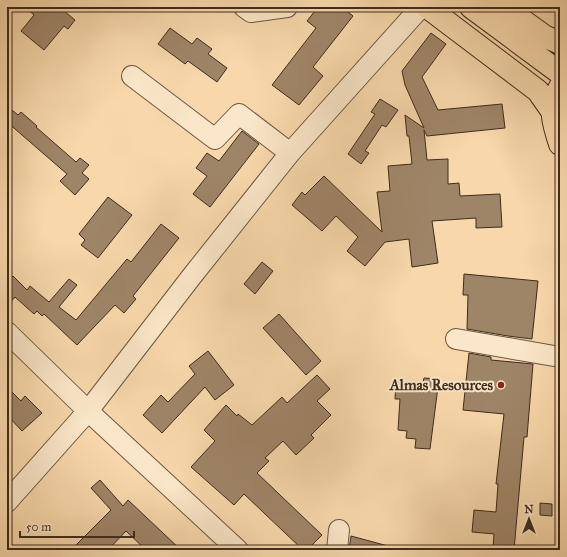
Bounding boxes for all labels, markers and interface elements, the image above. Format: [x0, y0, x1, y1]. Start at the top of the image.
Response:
place label: Almas Resources [389, 376, 494, 394]
marker: Almas Resources [496, 380, 506, 390]
north arrow [509, 499, 549, 539]
text: N [524, 503, 534, 516]
scale bar [20, 513, 134, 539]
text: 50 m [26, 520, 51, 534]

